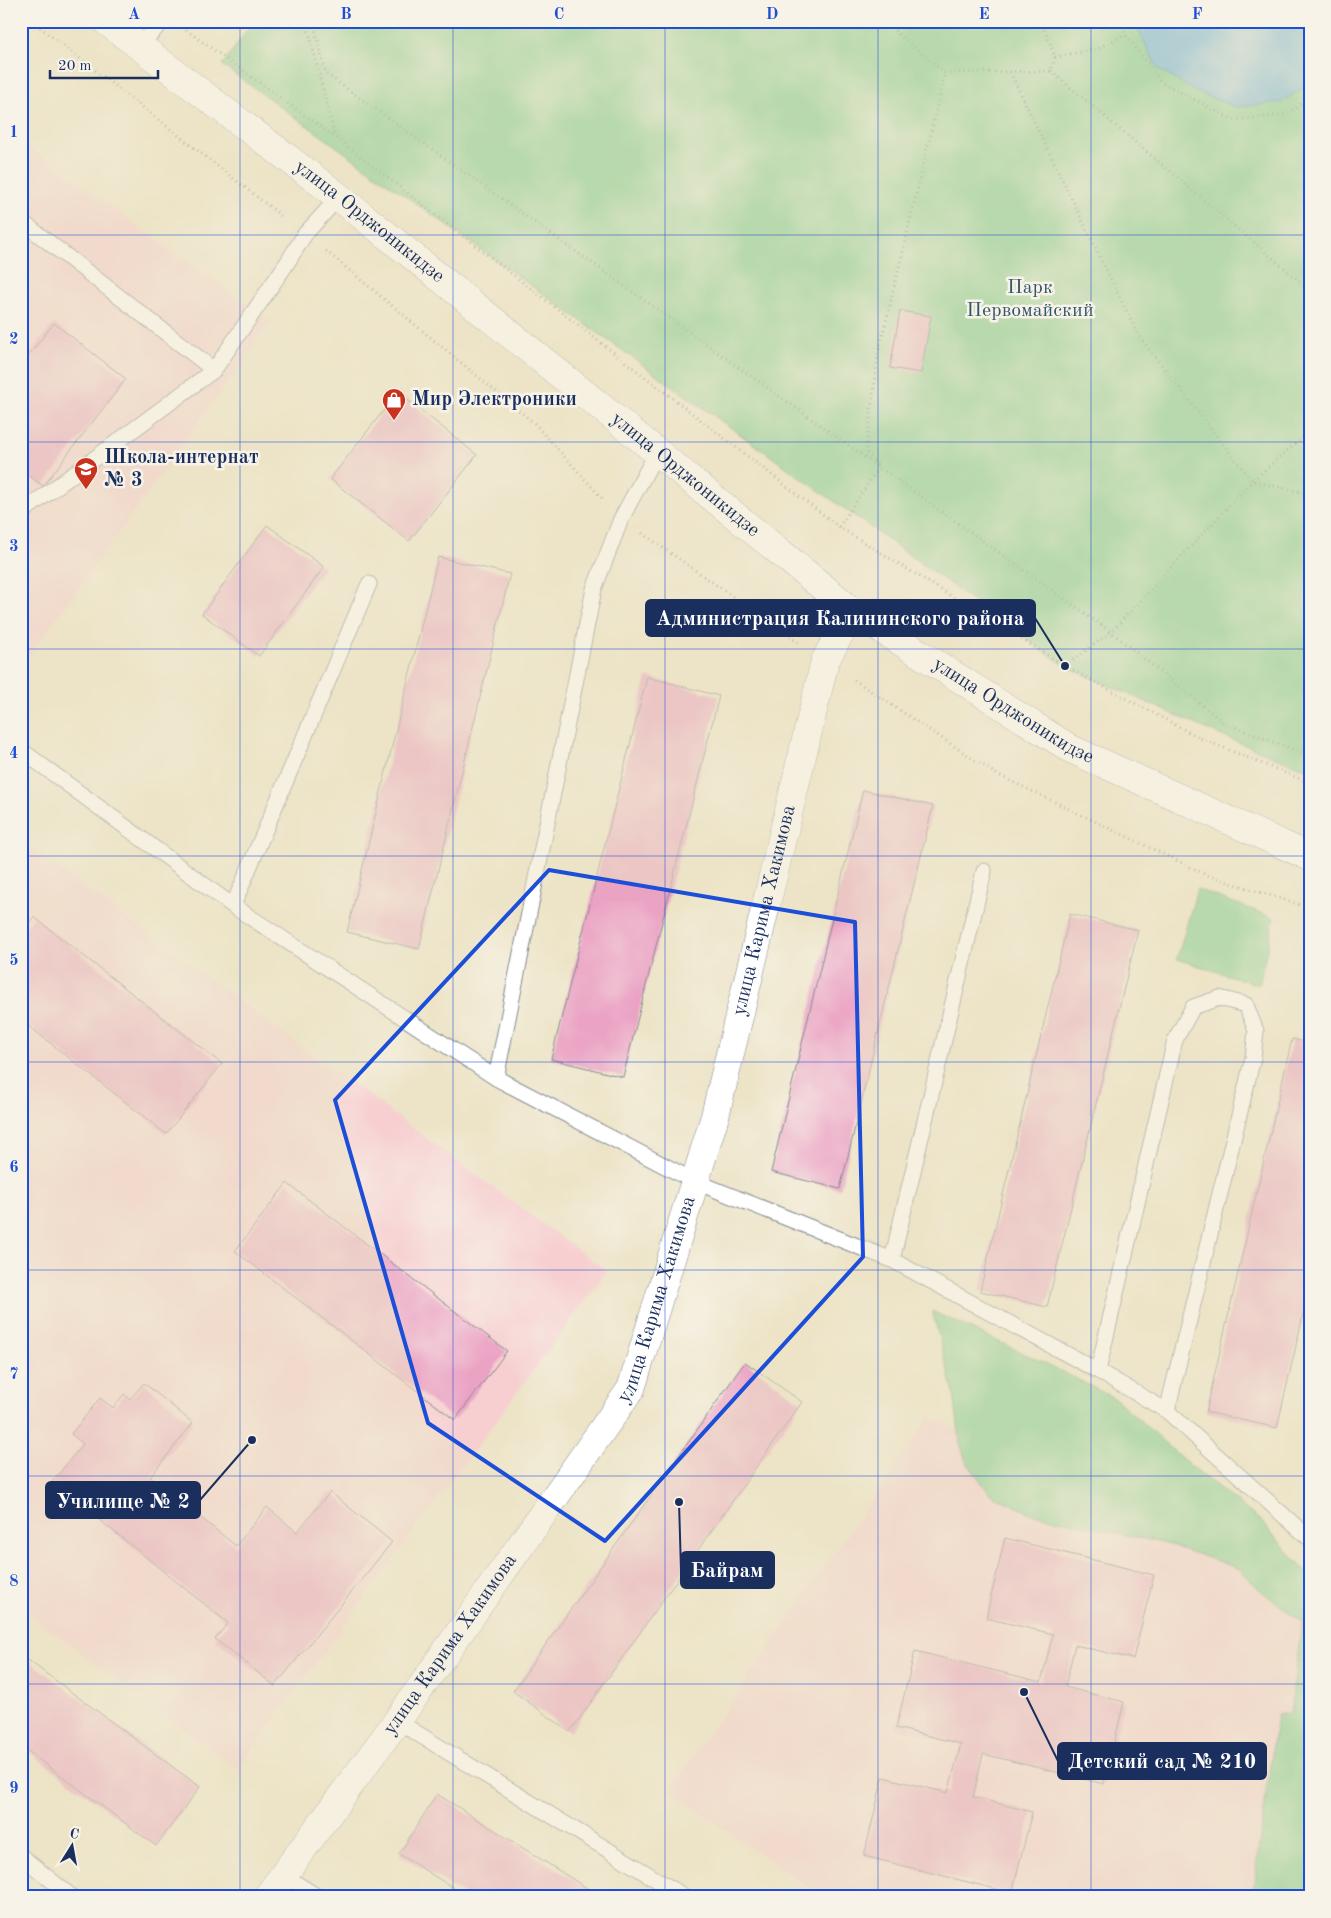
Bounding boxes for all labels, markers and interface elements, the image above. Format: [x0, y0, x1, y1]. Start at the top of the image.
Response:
text: A [128, 7, 140, 23]
text: B [340, 7, 352, 23]
text: C [554, 7, 564, 23]
text: D [766, 7, 778, 23]
text: E [978, 7, 990, 23]
text: F [1192, 7, 1203, 23]
scale bar [50, 48, 158, 80]
text: 20 m [58, 59, 92, 74]
text: 1 [9, 125, 19, 141]
street label: улица Орджоникидзе [290, 157, 448, 287]
park label: Парк Первомайский [966, 278, 1094, 321]
text: 2 [9, 332, 19, 348]
shop icon: Мир Электроники [381, 387, 407, 421]
place label: Мир Электроники [412, 390, 577, 410]
street label: улица Орджоникидзе [607, 409, 763, 541]
place label: Школа-интернат № 3 [104, 448, 259, 491]
school or university icon: Школа-интернат № 3 [73, 456, 99, 490]
text: 3 [9, 539, 19, 555]
callout: Администрация Калининского района [646, 600, 1035, 636]
text: Администрация Калининского района [656, 609, 1025, 630]
street label: улица Орджоникидзе [929, 654, 1096, 768]
text: 4 [9, 746, 19, 762]
street label: улица Карима Хакимова [730, 803, 800, 1018]
text: 5 [9, 953, 19, 969]
text: 6 [9, 1160, 19, 1176]
street label: улица Карима Хакимова [614, 1194, 700, 1407]
text: 7 [9, 1367, 19, 1383]
callout: Училище № 2 [46, 1482, 200, 1518]
text: Училище № 2 [56, 1492, 190, 1513]
street label: улица Карима Хакимова [380, 1551, 521, 1739]
callout: Байрам [681, 1552, 774, 1588]
text: Байрам [690, 1561, 764, 1582]
text: 8 [9, 1574, 19, 1590]
callout: Детский сад № 210 [1058, 1743, 1266, 1779]
text: Детский сад № 210 [1068, 1752, 1256, 1773]
text: 9 [9, 1781, 19, 1797]
north arrow [48, 1820, 98, 1870]
text: С [68, 1826, 80, 1842]

